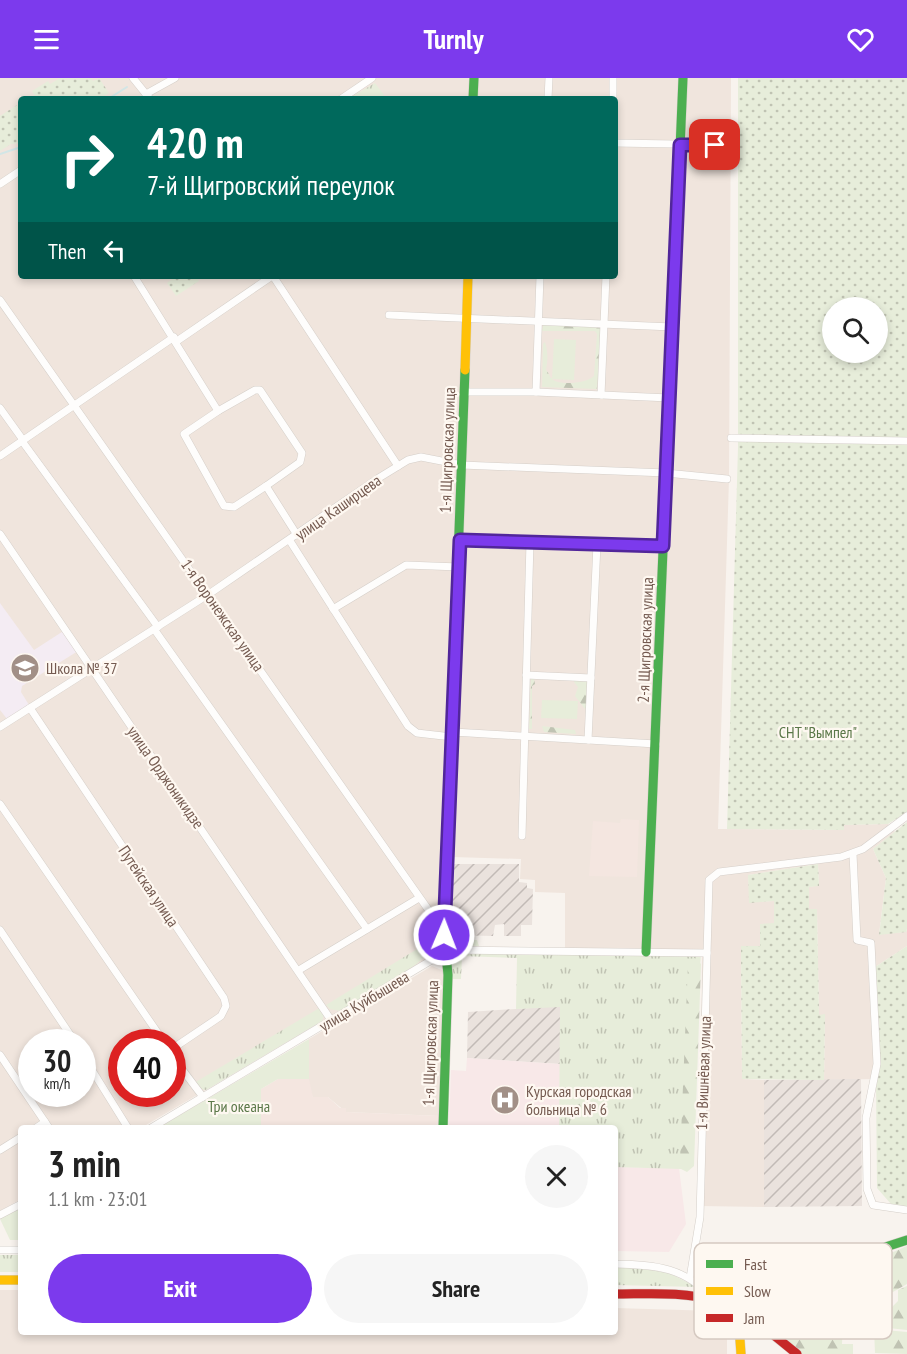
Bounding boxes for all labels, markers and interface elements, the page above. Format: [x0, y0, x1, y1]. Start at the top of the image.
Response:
text: Turnly [424, 22, 483, 56]
icon: menu [30, 23, 63, 56]
icon: heart [844, 23, 877, 56]
text: 420 m [147, 115, 244, 170]
pin [689, 119, 740, 170]
icon: right [48, 120, 126, 198]
icon: arrive [698, 128, 731, 161]
text: 7-й Щигровский переулок [147, 168, 395, 202]
icon: left [98, 234, 131, 267]
text: Then [48, 237, 86, 265]
map controls [822, 297, 888, 363]
button: search [822, 297, 888, 363]
street label: 1-я Щигровская улица [435, 387, 459, 513]
street label: улица Каширцева [291, 470, 385, 544]
street label: 1-я Воронежская улица [177, 555, 269, 675]
street label: 2-я Щигровская улица [633, 577, 657, 703]
school or university icon: Школа № 37 [9, 652, 41, 684]
place label: Школа № 37 [46, 658, 117, 678]
street label: улица Орджоникидзе [123, 722, 209, 832]
park label: СНТ "Вымпел" [779, 722, 857, 742]
street label: Путейская улица [115, 842, 183, 930]
position arrow [412, 903, 476, 967]
street label: улица Куйбышева [315, 966, 413, 1036]
street label: 1-я Щигровская улица [418, 980, 442, 1106]
street label: 1-я Вишнёвая улица [691, 1016, 715, 1130]
speed limit sign: 40 [108, 1029, 186, 1107]
text: 30 [43, 1041, 71, 1080]
text: km/h [44, 1074, 70, 1093]
place label: Курская городская больница № 6 [526, 1081, 631, 1119]
hospital icon: Курская городская больница № 6 [489, 1084, 521, 1116]
park label: Три океана [208, 1096, 270, 1116]
text: 3 min [48, 1140, 121, 1187]
button: close [525, 1145, 588, 1208]
text: 1.1 km · 23:01 [48, 1186, 147, 1212]
legend [694, 1243, 892, 1339]
button: Exit [48, 1254, 312, 1323]
button: Share [324, 1254, 588, 1323]
text: Fast [744, 1254, 767, 1274]
text: Slow [744, 1281, 771, 1301]
text: Jam [743, 1308, 765, 1328]

